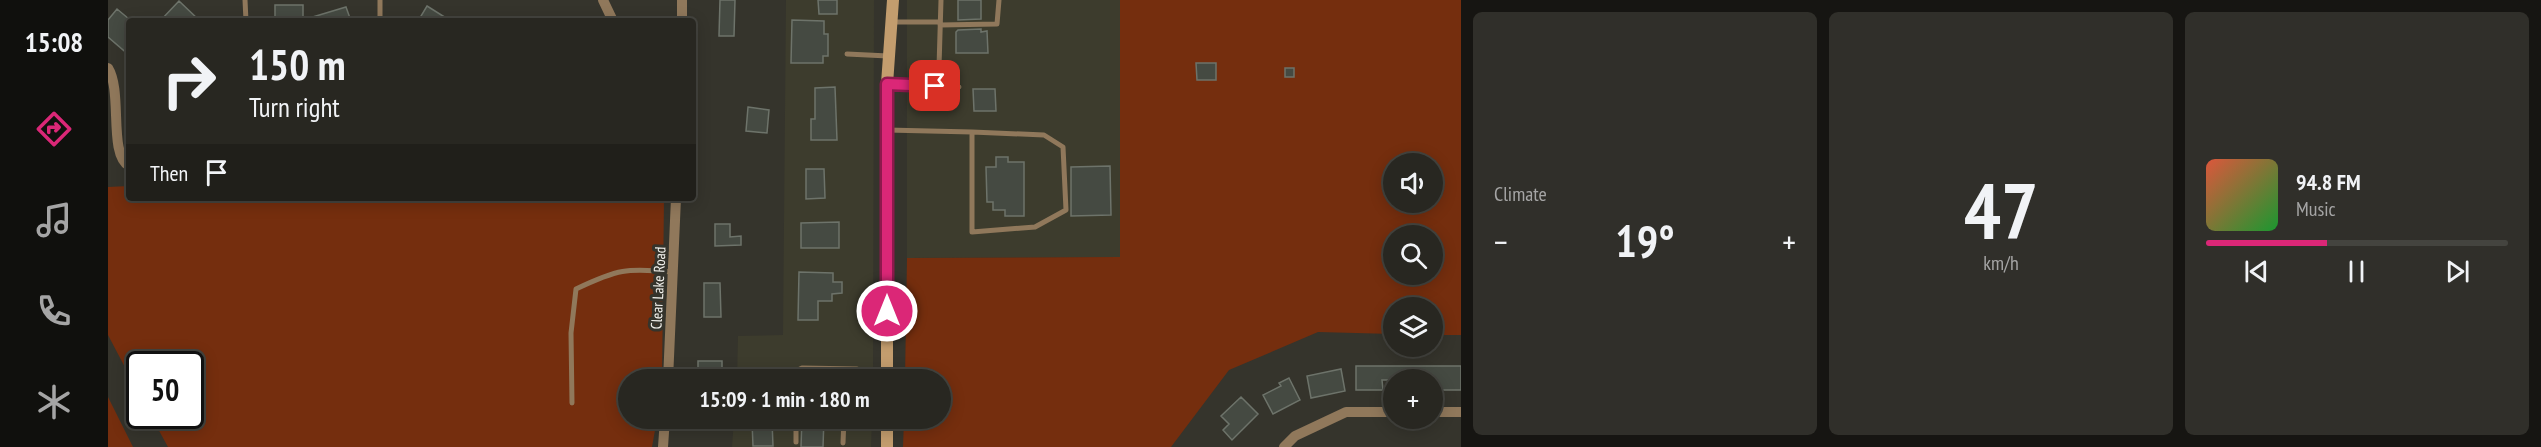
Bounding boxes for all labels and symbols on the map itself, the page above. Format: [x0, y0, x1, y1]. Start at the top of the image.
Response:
pin [909, 60, 960, 111]
street label: Clear Lake Road [646, 246, 670, 330]
position arrow [855, 279, 919, 343]
speed limit sign: 50 [126, 351, 204, 429]

